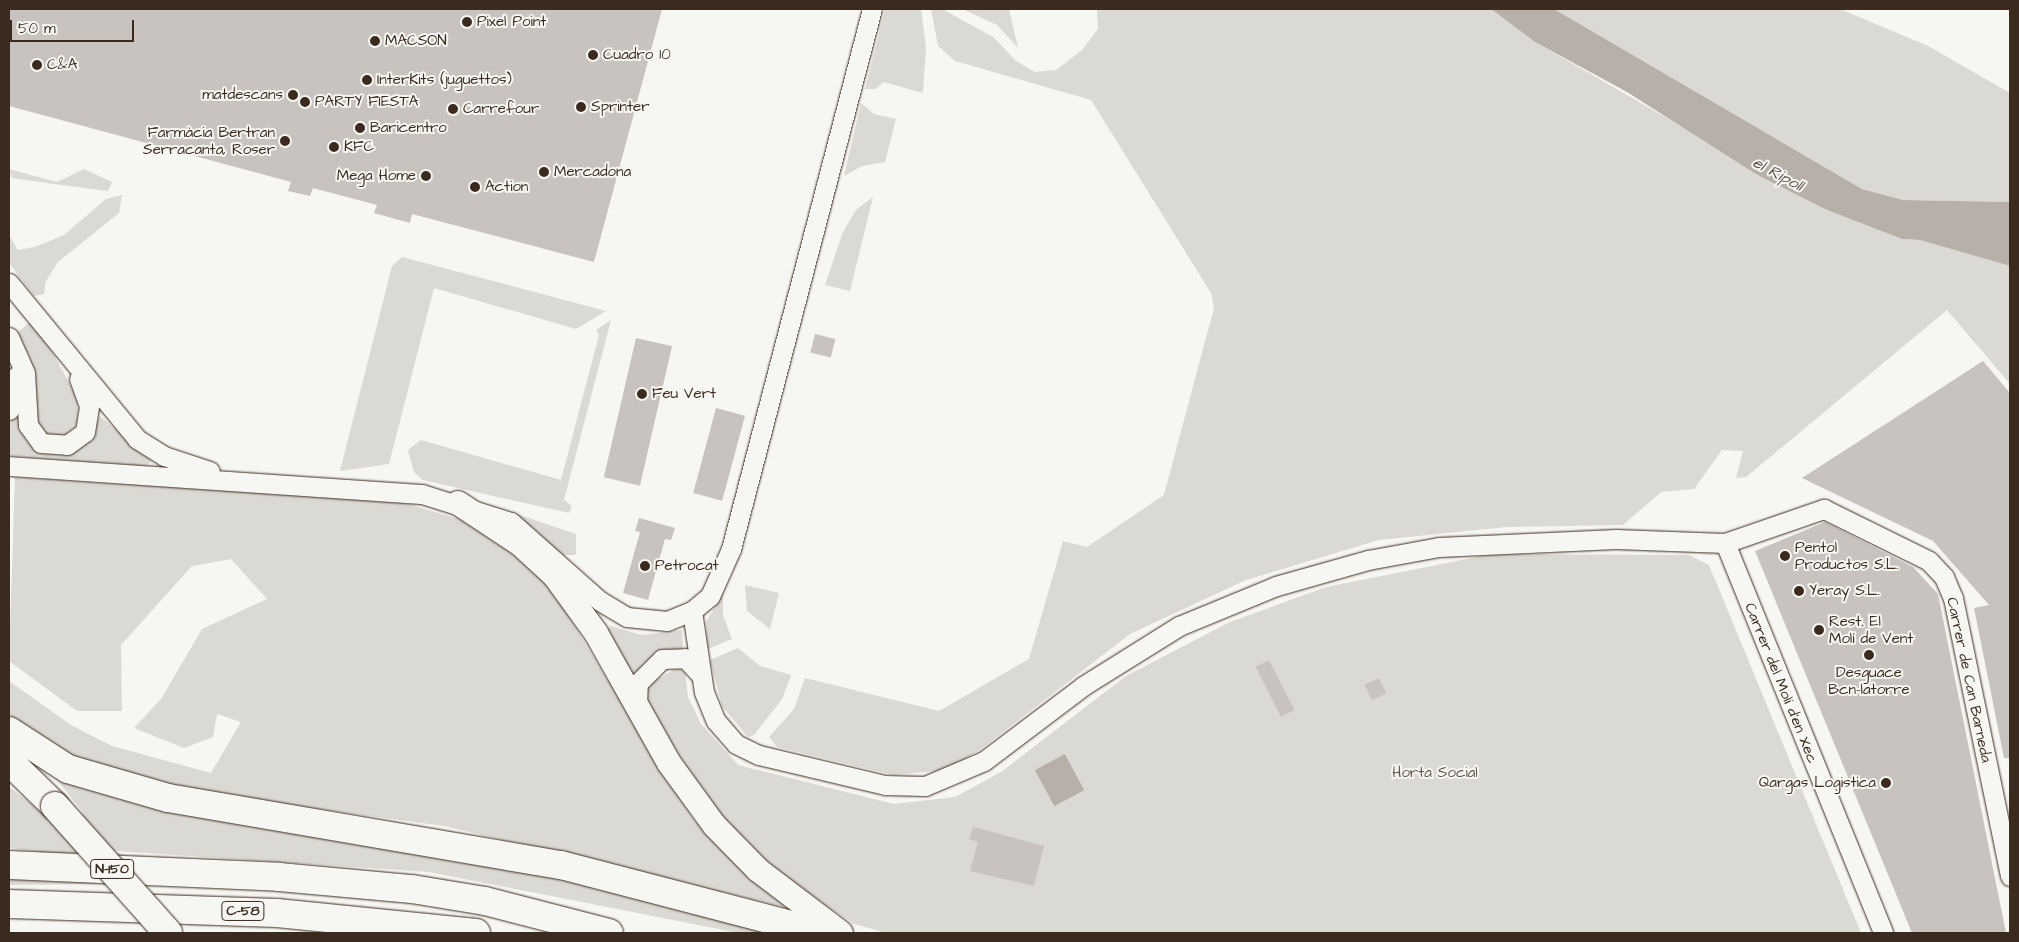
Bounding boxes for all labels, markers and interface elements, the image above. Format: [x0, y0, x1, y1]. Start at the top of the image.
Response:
scale bar [12, 10, 136, 42]
place label: Pixel Point [477, 13, 546, 31]
marker: Pixel Point [461, 16, 473, 28]
text: 50 m [18, 18, 56, 39]
place label: MACSON [385, 32, 447, 50]
marker: MACSON [369, 35, 381, 47]
place label: Cuadro 10 [603, 46, 671, 64]
marker: Cuadro 10 [587, 49, 599, 61]
place label: C&A [47, 56, 77, 74]
marker: C&A [31, 59, 43, 71]
place label: InterKits (juguettos) [377, 71, 512, 89]
marker: InterKits (juguettos) [361, 74, 373, 86]
place label: matdescans [202, 86, 283, 104]
marker: matdescans [287, 89, 299, 101]
place label: PARTY FIESTA [315, 93, 418, 111]
marker: PARTY FIESTA [299, 96, 311, 108]
place label: Sprinter [591, 98, 649, 116]
place label: Carrefour [463, 100, 539, 118]
marker: Sprinter [575, 101, 587, 113]
marker: Carrefour [447, 103, 459, 115]
place label: Baricentro [370, 119, 447, 137]
marker: Baricentro [354, 122, 366, 134]
place label: Farmàcia Bertran Serracanta, Roser [143, 123, 275, 158]
marker: Farmàcia Bertran Serracanta, Roser [279, 135, 291, 147]
place label: KFC [344, 138, 374, 156]
marker: KFC [328, 141, 340, 153]
water label: el Ripoll [1750, 153, 1806, 195]
place label: Mercadona [554, 163, 631, 181]
marker: Mercadona [538, 166, 550, 178]
place label: Mega Home [337, 167, 416, 185]
marker: Mega Home [420, 170, 432, 182]
place label: Action [485, 178, 528, 196]
marker: Action [469, 181, 481, 193]
place label: Feu Vert [652, 385, 716, 403]
marker: Feu Vert [636, 388, 648, 400]
place label: Pentol Productos S.L. [1795, 538, 1898, 573]
marker: Pentol Productos S.L. [1779, 550, 1791, 562]
place label: Petrocat [655, 557, 719, 575]
marker: Petrocat [639, 560, 651, 572]
place label: Yeray S.L. [1809, 582, 1880, 600]
marker: Yeray S.L. [1793, 585, 1805, 597]
street label: Carrer de Can Barneda [1943, 596, 1995, 764]
street label: Carrer del Molí d'en Xec [1741, 600, 1821, 766]
place label: Rest. El Molí de Vent [1829, 612, 1913, 647]
marker: Rest. El Molí de Vent [1813, 624, 1825, 636]
marker: Desguace Bcn-latorre [1863, 649, 1875, 661]
place label: Desguace Bcn-latorre [1828, 663, 1910, 698]
park label: Horta Social [1392, 764, 1478, 782]
place label: Qargas Logistica [1759, 774, 1876, 792]
marker: Qargas Logistica [1880, 777, 1892, 789]
road number: N-150 [90, 858, 134, 881]
road number: C-58 [220, 899, 266, 922]

